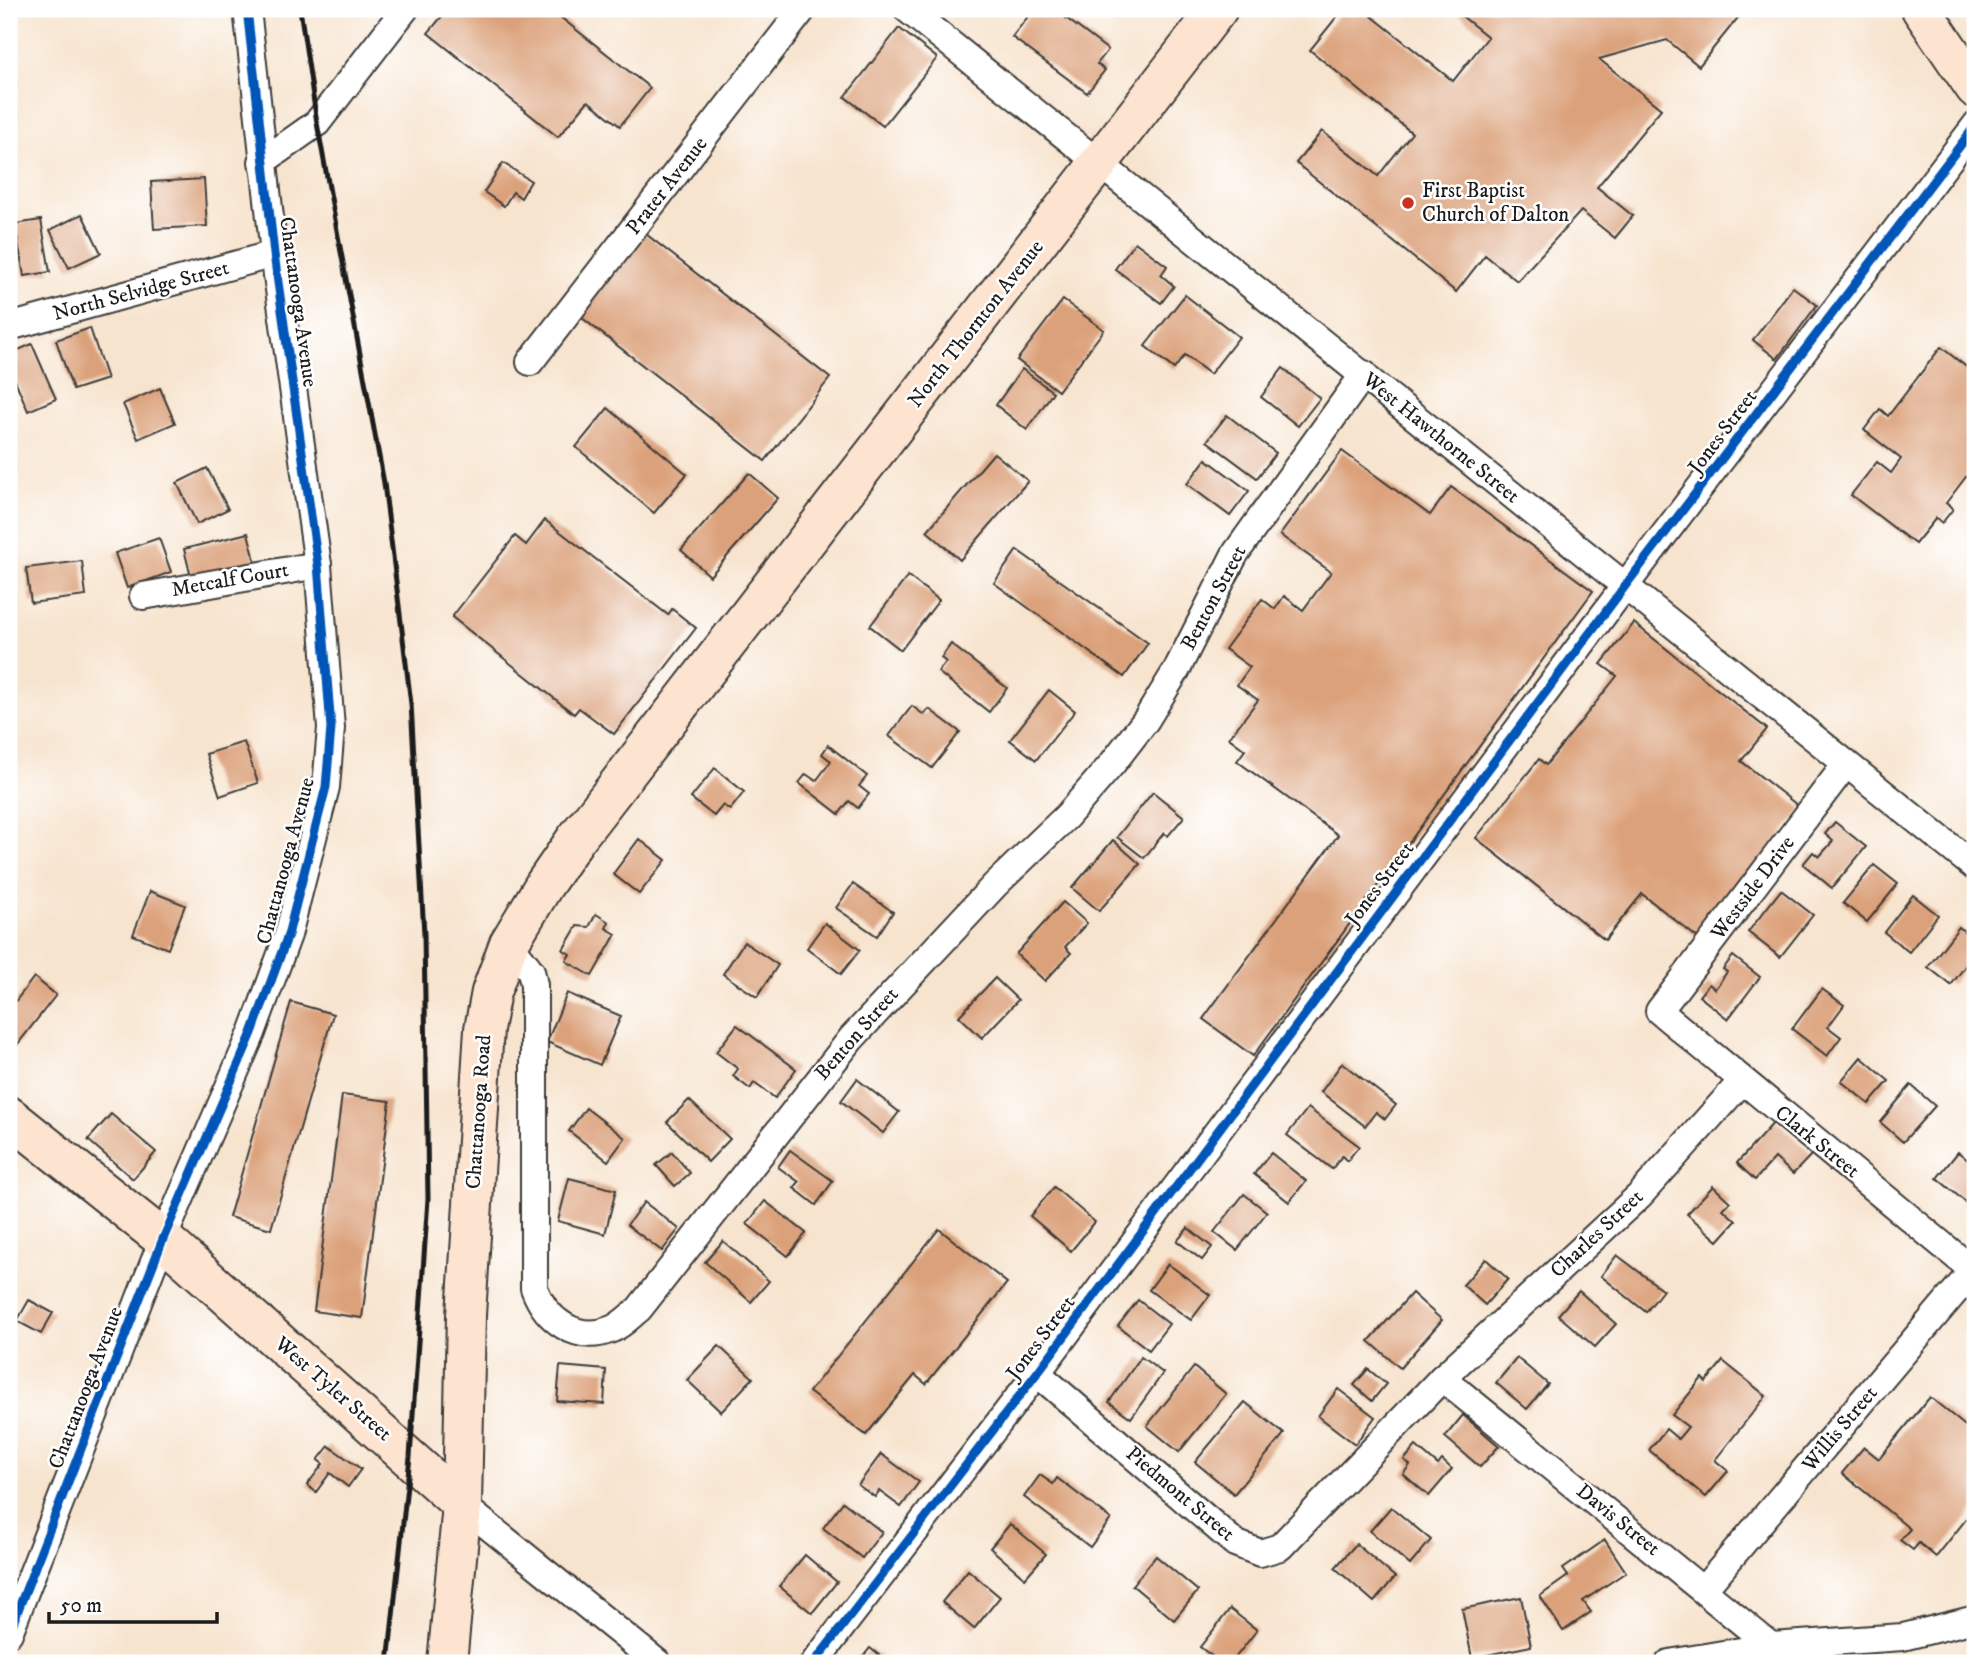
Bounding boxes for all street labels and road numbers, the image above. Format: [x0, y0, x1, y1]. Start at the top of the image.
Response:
street label: Prater Avenue [621, 132, 714, 240]
street label: Chattanooga Avenue [273, 215, 323, 389]
street label: North Thornton Avenue [902, 235, 1050, 413]
street label: North Selvidge Street [50, 255, 232, 327]
street label: West Hawthorne Street [1356, 366, 1525, 509]
street label: Jones Street [1682, 384, 1763, 481]
street label: Benton Street [1176, 541, 1253, 655]
street label: Metcalf Court [169, 557, 291, 603]
street label: Chattanooga Avenue [251, 774, 321, 947]
street label: Westside Drive [1705, 831, 1801, 946]
street label: Jones Street [1339, 836, 1420, 933]
street label: Benton Street [809, 982, 905, 1086]
street label: Chattanooga Road [461, 1033, 497, 1190]
street label: Clark Street [1769, 1100, 1865, 1184]
street label: Charles Street [1545, 1184, 1649, 1284]
street label: Jones Street [1000, 1290, 1081, 1387]
street label: Chattanooga Avenue [43, 1303, 129, 1473]
street label: West Tyler Street [268, 1330, 397, 1447]
street label: Willis Street [1796, 1381, 1884, 1478]
street label: Piedmont Street [1120, 1441, 1240, 1547]
street label: Davis Street [1571, 1478, 1665, 1562]

